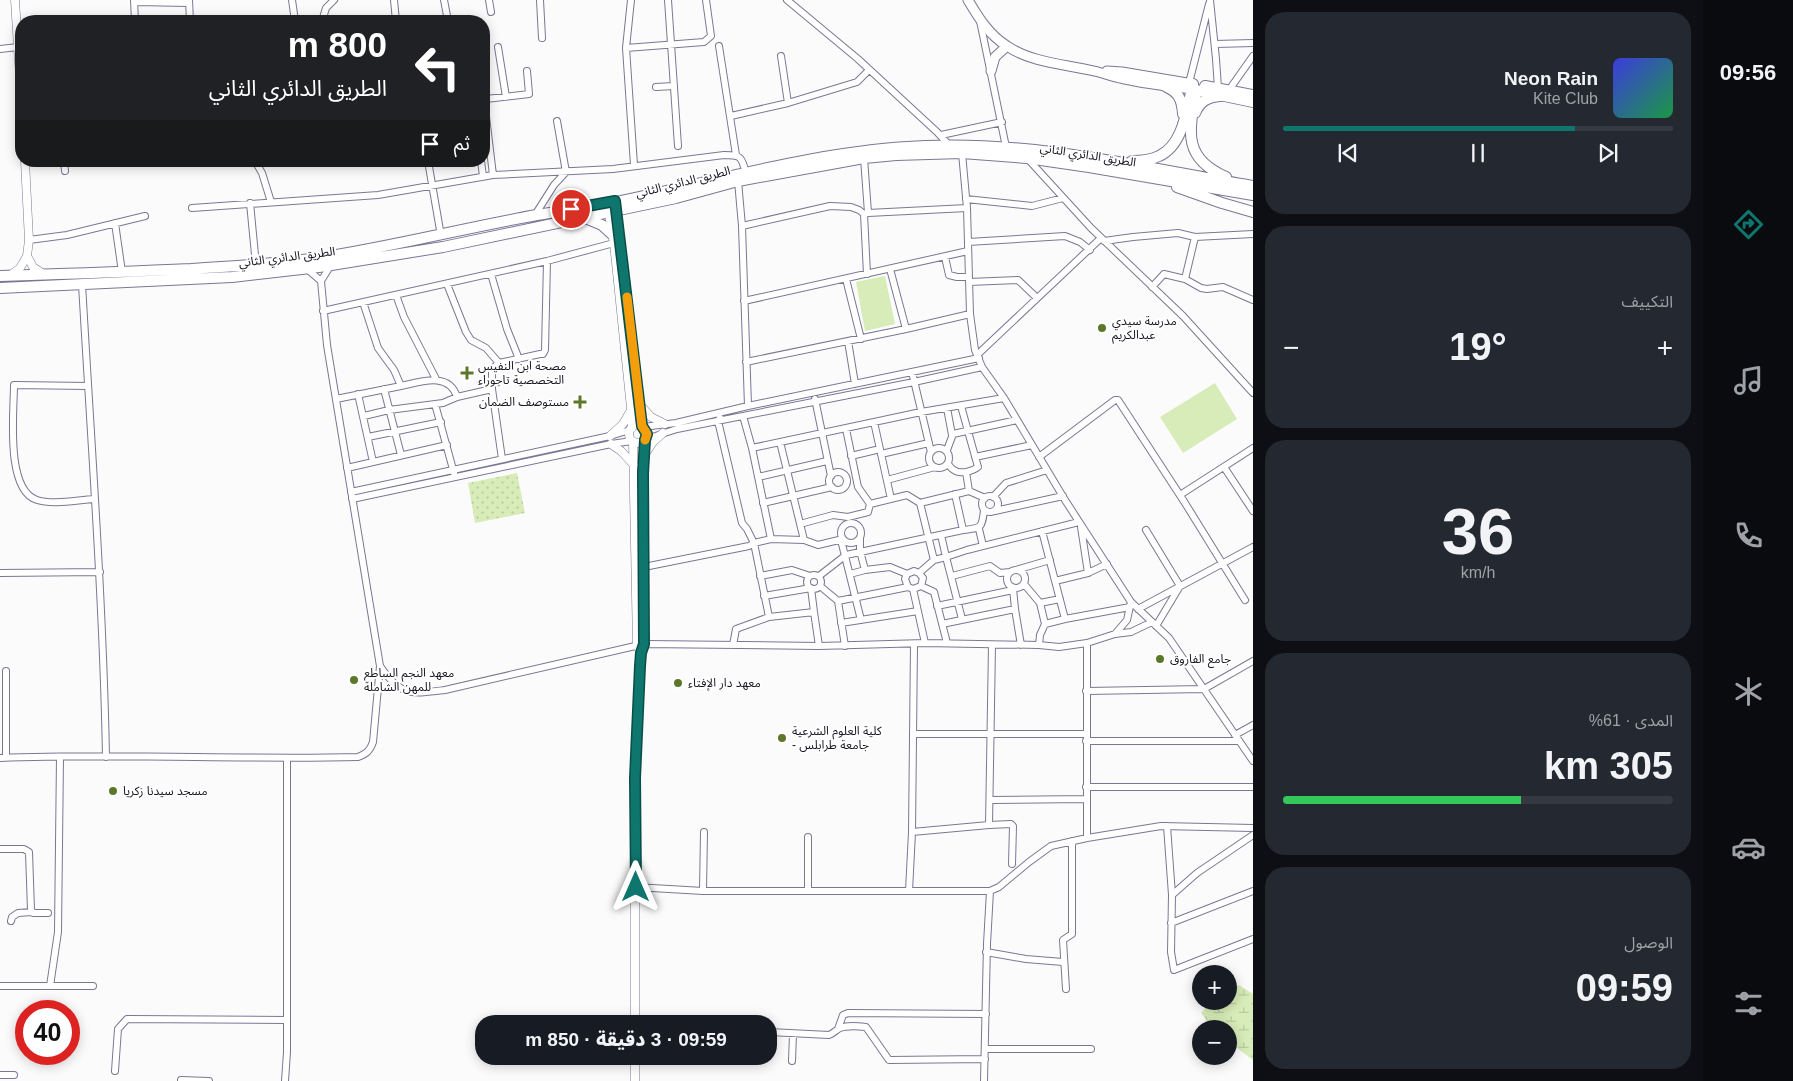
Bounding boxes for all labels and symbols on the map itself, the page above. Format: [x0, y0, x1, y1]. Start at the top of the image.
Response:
street label: الطريق الدائري الثاني [1038, 140, 1137, 172]
street label: الطريق الدائري الثاني [634, 163, 733, 203]
pin [550, 188, 592, 230]
street label: الطريق الدائري الثاني [238, 244, 337, 273]
place label: مدرسة سيدي عبدالكريم [1112, 314, 1177, 344]
marker: مدرسة سيدي عبدالكريم [1096, 322, 1108, 334]
place label: مصحة ابن النفيس التخصصية تاجوراء [478, 359, 566, 387]
marker: مصحة ابن النفيس التخصصية تاجوراء [460, 366, 474, 380]
place label: مستوصف الضمان [479, 395, 569, 409]
marker: مستوصف الضمان [573, 395, 587, 409]
place label: جامع الفاروق [1170, 652, 1231, 668]
marker: جامع الفاروق [1154, 653, 1166, 665]
place label: معهد النجم الساطع للمهن الشاملة [364, 666, 454, 694]
marker: معهد النجم الساطع للمهن الشاملة [348, 674, 360, 686]
place label: معهد دار الإفتاء [688, 676, 761, 691]
marker: معهد دار الإفتاء [672, 677, 684, 689]
place label: كلية العلوم الشرعية - جامعة طرابلس [792, 724, 883, 752]
marker: كلية العلوم الشرعية - جامعة طرابلس [776, 732, 788, 744]
place label: مسجد سيدنا زكريا [123, 784, 208, 798]
marker: مسجد سيدنا زكريا [107, 785, 119, 797]
position arrow [609, 860, 661, 912]
speed limit sign: 40 [15, 1000, 80, 1065]

